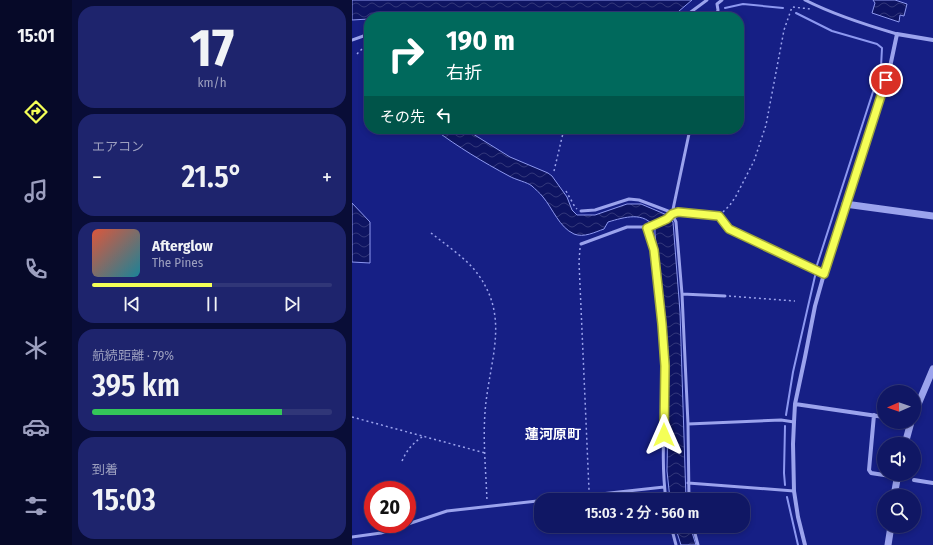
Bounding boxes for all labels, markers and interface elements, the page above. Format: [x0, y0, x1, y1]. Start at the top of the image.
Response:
text: 17 [190, 17, 234, 80]
text: 190 m [446, 24, 515, 57]
text: 15:01 [17, 25, 55, 47]
icon: right [380, 28, 432, 80]
text: 右折 [446, 62, 482, 84]
pin [869, 63, 903, 97]
icon: arrive [875, 69, 897, 91]
text: km/h [198, 75, 227, 90]
icon: directions [22, 98, 50, 126]
icon: left [433, 104, 455, 126]
text: その先 [380, 108, 425, 126]
text: エアコン [92, 139, 144, 154]
text: 21.5° [181, 159, 242, 195]
text: − [92, 164, 102, 191]
text: + [322, 164, 332, 191]
icon: music [22, 177, 50, 205]
text: Afterglow [152, 237, 213, 255]
icon: phone [22, 255, 50, 283]
text: The Pines [152, 255, 203, 270]
icon: previous [121, 293, 143, 315]
icon: pause [201, 293, 223, 315]
icon: next [281, 293, 303, 315]
icon: climate [22, 334, 50, 362]
text: 航続距離 · 79% [92, 348, 174, 363]
text: 395 km [92, 368, 180, 404]
north arrow [877, 385, 921, 429]
map controls [877, 385, 921, 533]
icon: car [22, 413, 50, 441]
position arrow [643, 414, 685, 456]
district label: 蓮河原町 [525, 426, 581, 443]
button: sound [877, 437, 921, 481]
text: 到着 [92, 462, 118, 477]
speed limit sign: 20 [364, 481, 416, 533]
text: 15:03 [92, 482, 156, 518]
button: search [877, 489, 921, 533]
icon: filters [22, 492, 50, 520]
text: 15:03 · 2 分 · 560 m [585, 504, 699, 522]

